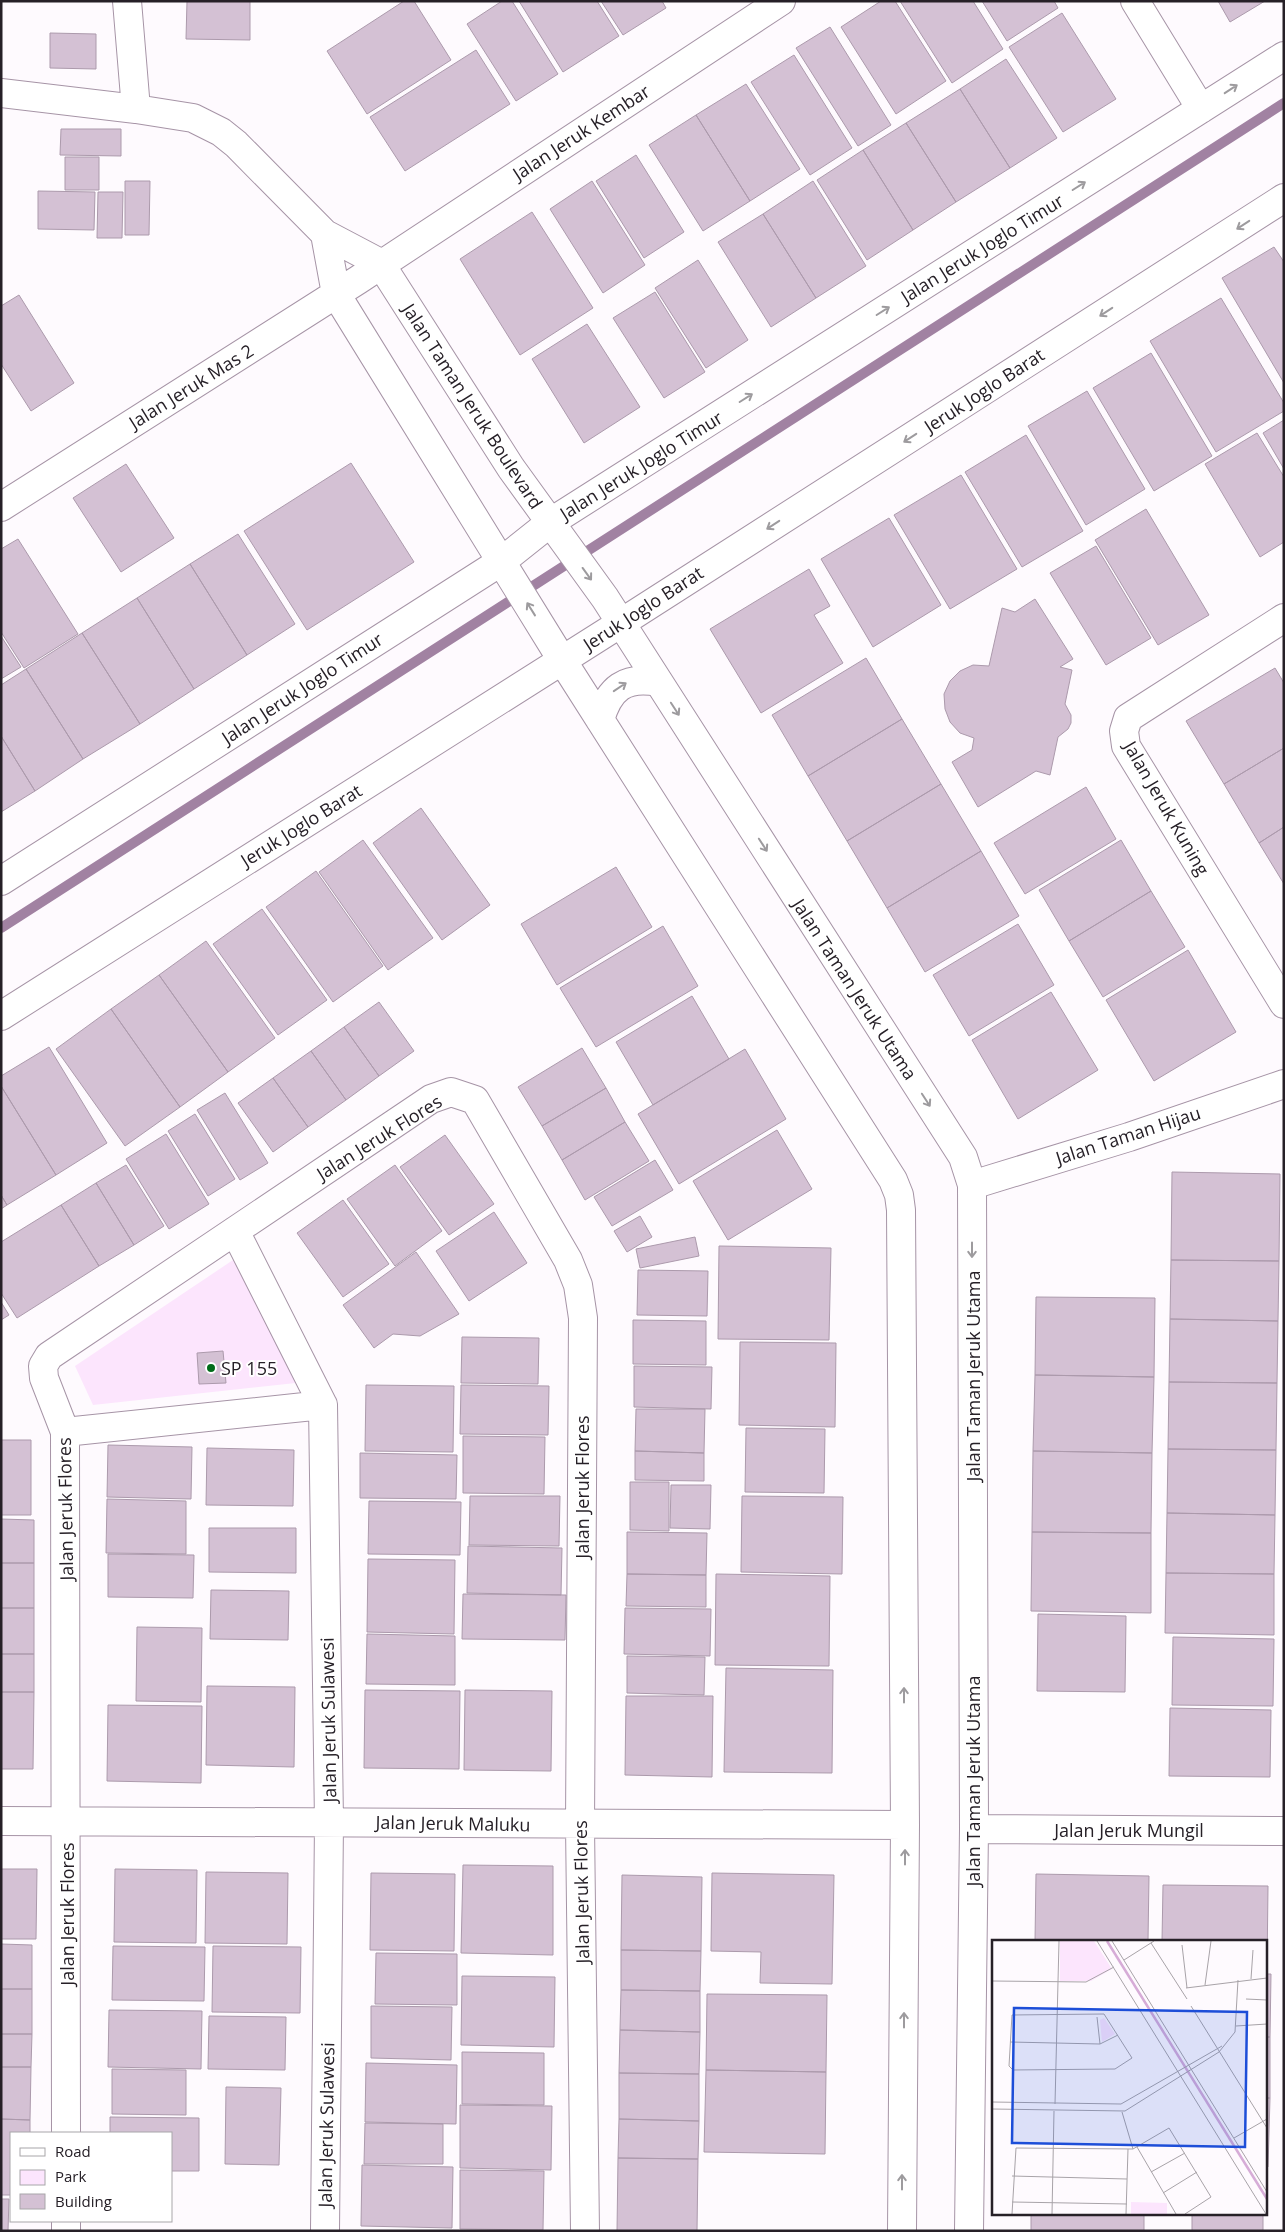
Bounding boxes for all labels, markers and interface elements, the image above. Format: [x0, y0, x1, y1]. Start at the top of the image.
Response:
street label: Jalan Jeruk Kembar [506, 78, 655, 186]
one-way arrow [1223, 84, 1237, 94]
one-way arrow [1072, 181, 1086, 192]
street label: Jalan Jeruk Joglo Timur [894, 188, 1068, 309]
one-way arrow [1236, 220, 1250, 230]
street label: Jalan Taman Jeruk Boulevard [396, 297, 549, 513]
one-way arrow [875, 306, 889, 316]
one-way arrow [1099, 307, 1113, 318]
street label: Jalan Jeruk Mas 2 [123, 338, 258, 435]
street label: Jeruk Joglo Barat [918, 342, 1049, 439]
one-way arrow [738, 393, 752, 403]
street label: Jalan Jeruk Joglo Timur [553, 405, 727, 526]
one-way arrow [903, 432, 917, 443]
one-way arrow [767, 521, 781, 531]
street label: Jeruk Joglo Barat [577, 560, 708, 657]
one-way arrow [582, 567, 592, 581]
one-way arrow [525, 603, 535, 617]
street label: Jalan Jeruk Joglo Timur [215, 627, 388, 750]
one-way arrow [613, 682, 627, 692]
one-way arrow [670, 701, 680, 715]
street label: Jalan Jeruk Kuning [1118, 735, 1215, 880]
street label: Jeruk Joglo Barat [234, 778, 366, 873]
one-way arrow [758, 838, 768, 852]
street label: Jalan Taman Jeruk Utama [786, 892, 923, 1084]
street label: Jalan Jeruk Flores [310, 1089, 446, 1186]
one-way arrow [922, 1092, 932, 1106]
street label: Jalan Taman Hijau [1051, 1100, 1203, 1170]
one-way arrow [967, 1242, 977, 1258]
street label: Jalan Taman Jeruk Utama [961, 1270, 985, 1484]
place label: SP 155 [221, 1356, 277, 1380]
marker: SP 155 [205, 1362, 217, 1374]
street label: Jalan Jeruk Flores [570, 1415, 594, 1561]
street label: Jalan Jeruk Flores [52, 1437, 78, 1583]
street label: Jalan Jeruk Sulawesi [315, 1637, 341, 1805]
street label: Jalan Taman Jeruk Utama [961, 1675, 985, 1889]
one-way arrow [899, 1687, 909, 1703]
street label: Jalan Jeruk Maluku [373, 1810, 531, 1836]
street label: Jalan Jeruk Mungil [1052, 1818, 1204, 1842]
street label: Jalan Jeruk Flores [568, 1820, 594, 1966]
street label: Jalan Jeruk Flores [55, 1842, 79, 1988]
one-way arrow [900, 1849, 910, 1866]
inset map [992, 1940, 1268, 2214]
one-way arrow [899, 2012, 909, 2028]
street label: Jalan Jeruk Sulawesi [313, 2042, 339, 2210]
legend [10, 2132, 172, 2222]
text: Road [55, 2141, 91, 2161]
text: Park [55, 2166, 86, 2186]
one-way arrow [898, 2174, 907, 2190]
text: Building [55, 2191, 112, 2211]

